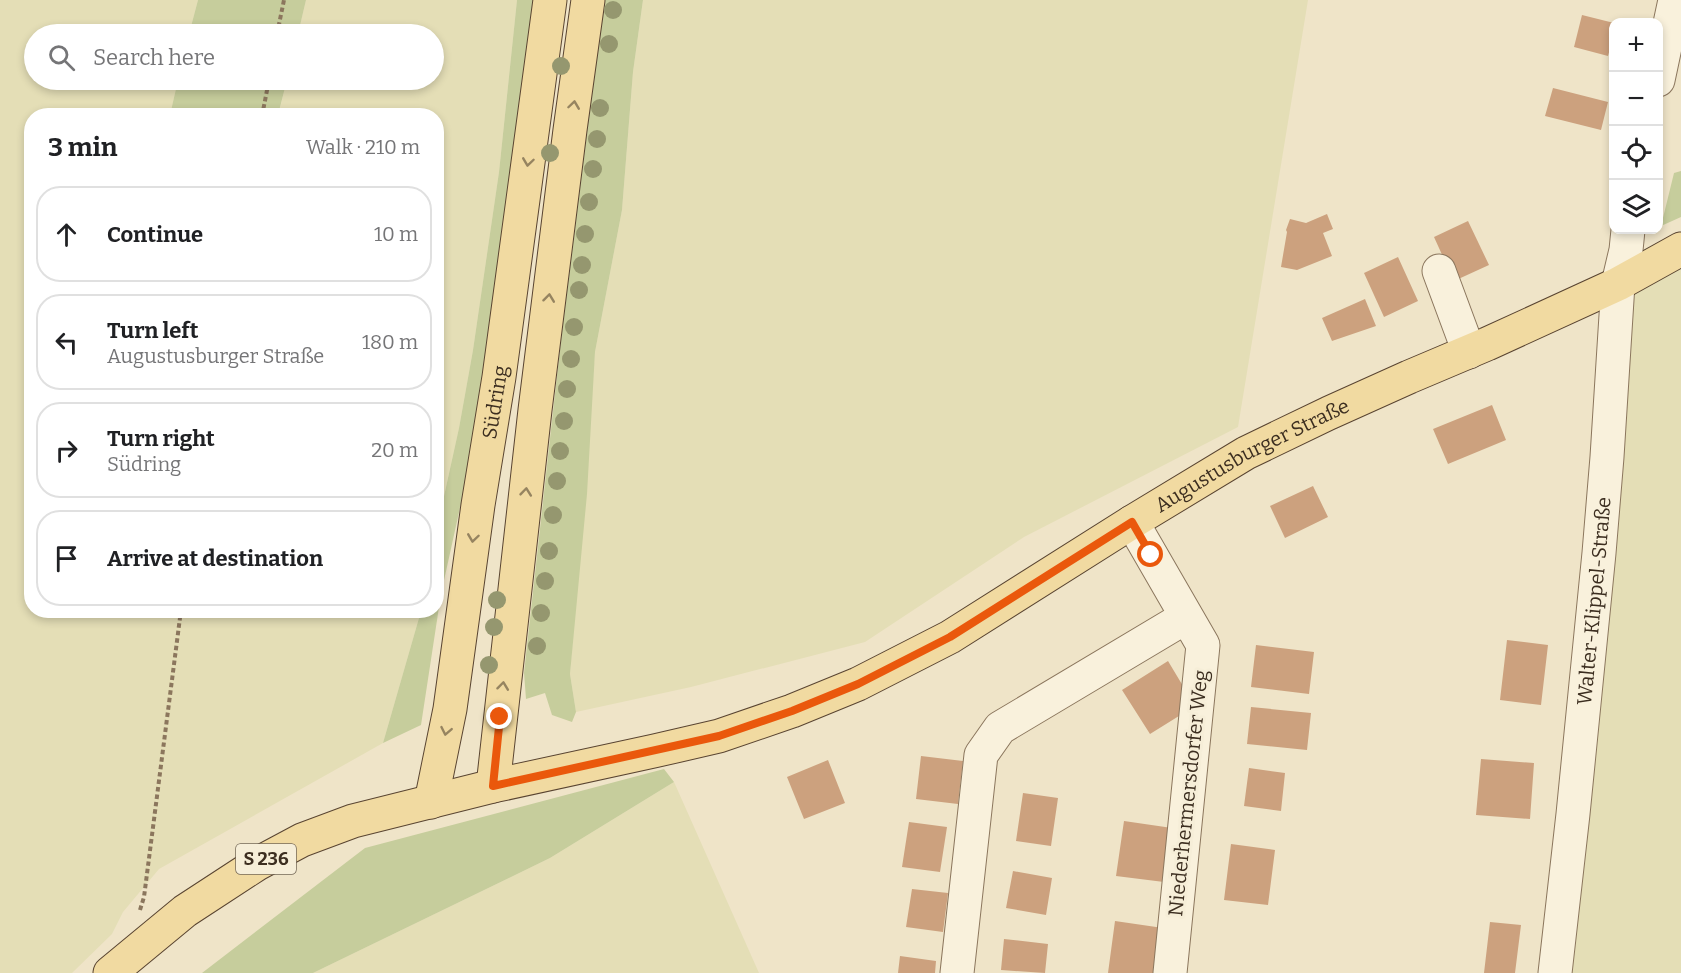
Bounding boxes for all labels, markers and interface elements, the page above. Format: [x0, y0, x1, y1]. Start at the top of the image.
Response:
map controls [1609, 18, 1663, 234]
button: + [1609, 18, 1663, 72]
search box [24, 24, 444, 90]
icon: search [45, 41, 78, 74]
text: Search here [93, 44, 215, 71]
button: − [1609, 72, 1663, 126]
one-way arrow [567, 100, 579, 109]
button: locate [1609, 126, 1663, 180]
text: 3 min [48, 132, 117, 163]
text: Walk · 210 m [306, 135, 420, 159]
one-way arrow [523, 157, 535, 167]
button: layers [1609, 180, 1663, 234]
icon: ahead [50, 218, 83, 251]
text: Continue [107, 221, 203, 248]
text: 10 m [374, 222, 418, 246]
one-way arrow [542, 294, 555, 303]
text: Turn left [107, 317, 199, 344]
icon: left [50, 326, 83, 359]
text: 180 m [362, 330, 418, 354]
text: Augustusburger Straße [107, 344, 324, 368]
street label: Südring [477, 364, 512, 441]
street label: Augustusburger Straße [1150, 394, 1353, 517]
text: Turn right [107, 425, 215, 452]
icon: right [50, 434, 83, 467]
text: 20 m [371, 438, 418, 462]
text: Südring [107, 452, 181, 476]
one-way arrow [519, 487, 532, 497]
street label: Walter-Klippel-Straße [1572, 496, 1616, 706]
one-way arrow [468, 534, 480, 543]
route start [1137, 541, 1163, 567]
icon: arrive [50, 542, 83, 575]
text: Arrive at destination [107, 545, 323, 572]
street label: Niederhermersdorfer Weg [1163, 669, 1213, 917]
one-way arrow [497, 681, 509, 690]
route end [486, 703, 512, 729]
one-way arrow [440, 726, 453, 736]
road number: S 236 [236, 844, 296, 874]

